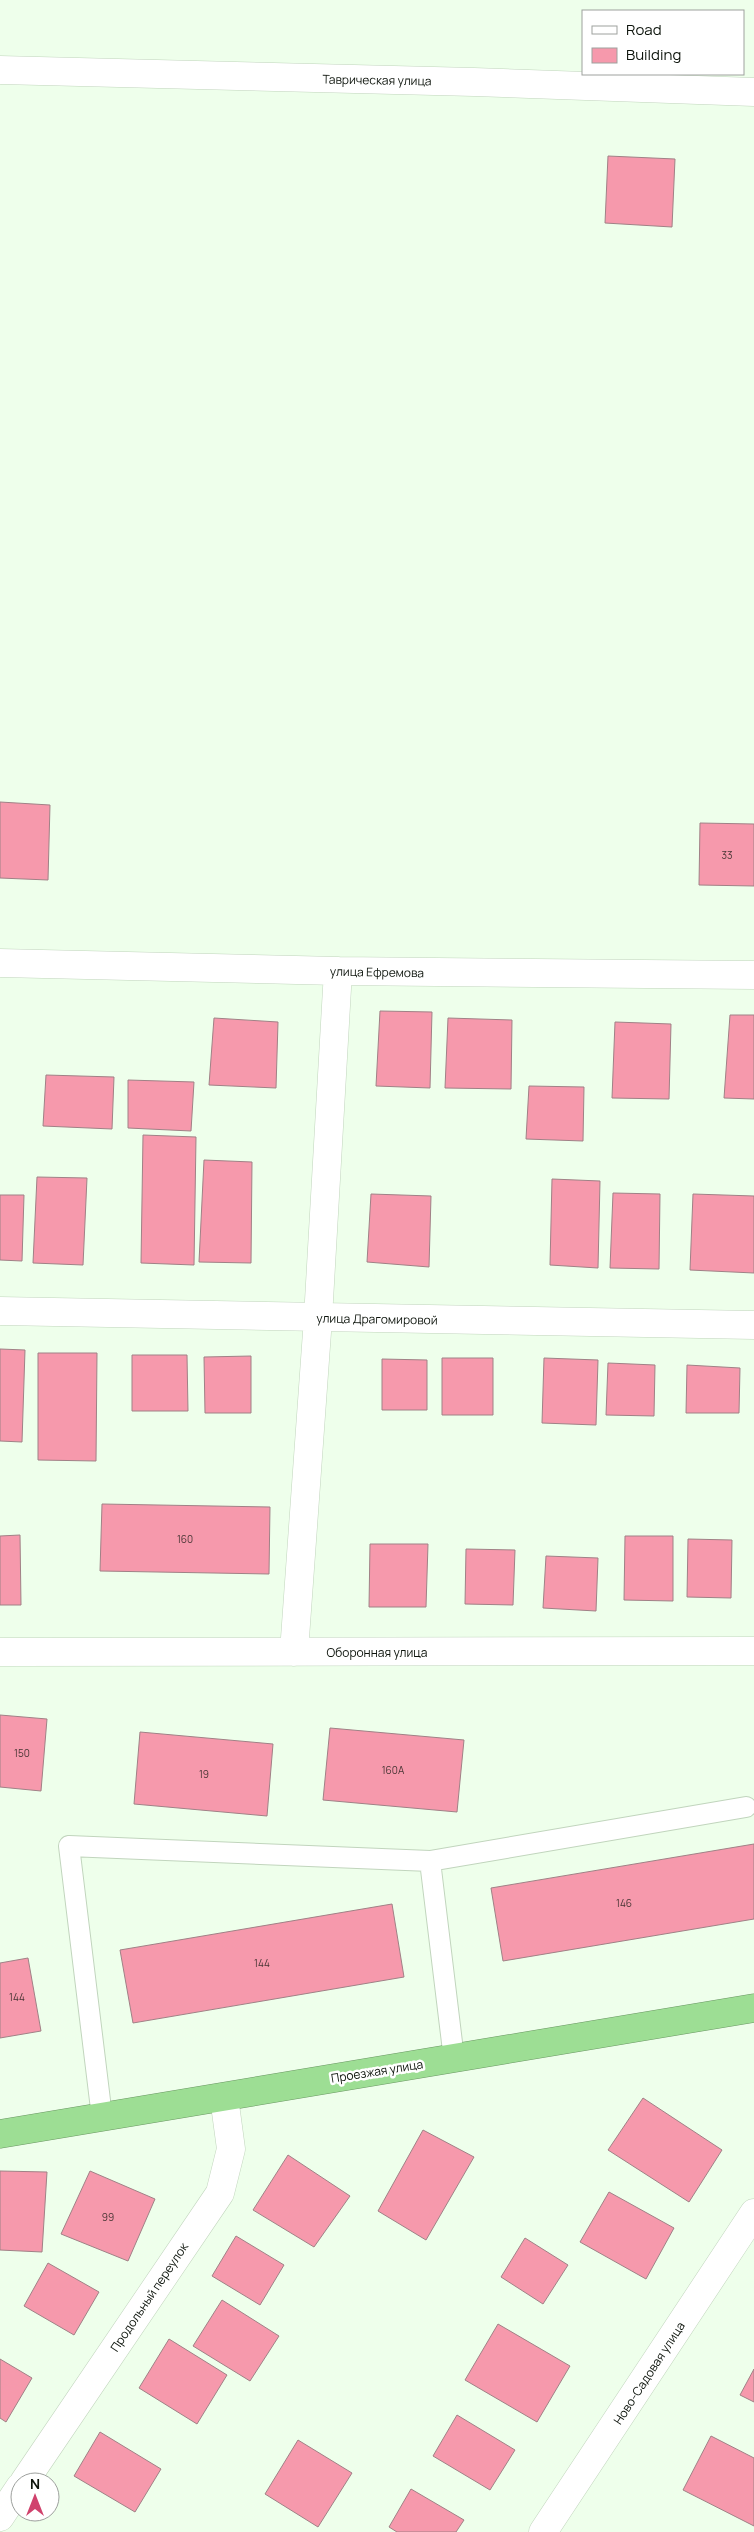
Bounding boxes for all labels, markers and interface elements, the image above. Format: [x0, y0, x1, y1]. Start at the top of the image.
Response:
legend [582, 10, 744, 75]
text: Road [626, 19, 662, 40]
text: Building [626, 44, 681, 65]
street label: Таврическая улица [322, 71, 432, 89]
house number: 33 [721, 848, 733, 862]
street label: улица Ефремова [330, 963, 424, 981]
street label: улица Драгомировой [316, 1309, 438, 1329]
house number: 160 [177, 1532, 193, 1546]
street label: Оборонная улица [327, 1644, 427, 1661]
house number: 150 [14, 1746, 30, 1760]
house number: 160А [382, 1763, 405, 1777]
house number: 19 [199, 1767, 209, 1781]
house number: 146 [616, 1896, 632, 1910]
house number: 144 [254, 1956, 270, 1970]
house number: 144 [9, 1990, 25, 2004]
street label: Проезжая улица [330, 2055, 424, 2087]
house number: 99 [102, 2210, 114, 2224]
street label: Продольный переулок [106, 2238, 192, 2355]
street label: Ново-Садовая улица [609, 2318, 689, 2428]
north arrow [10, 2472, 60, 2522]
text: N [30, 2474, 40, 2493]

